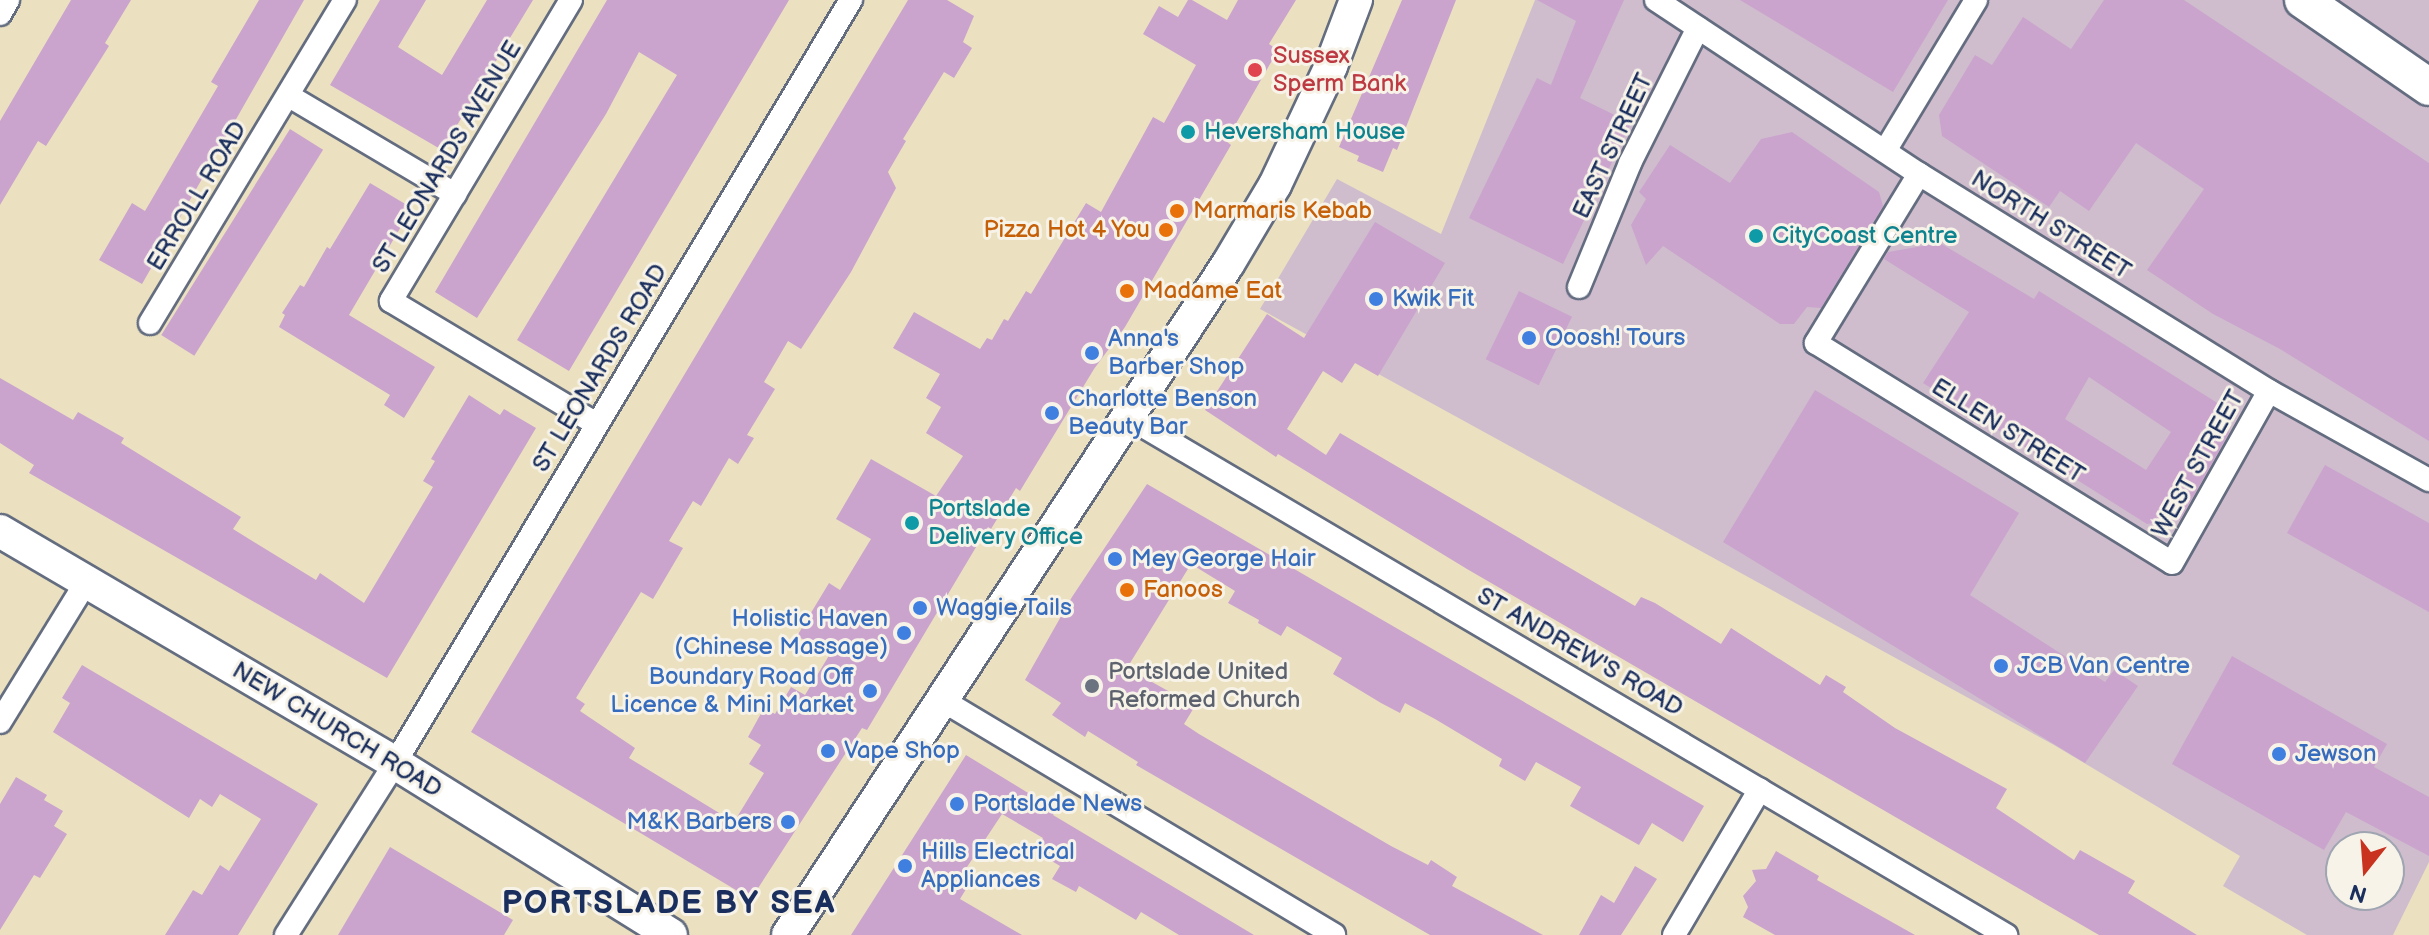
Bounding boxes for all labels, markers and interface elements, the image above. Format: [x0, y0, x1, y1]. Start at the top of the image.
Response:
street label: ST LEONARDS AVENUE [366, 36, 528, 278]
place label: Sussex Sperm Bank [1273, 42, 1406, 98]
marker: Sussex Sperm Bank [1244, 59, 1266, 81]
street label: EAST STREET [1567, 69, 1659, 223]
street label: ERROLL ROAD [141, 116, 253, 276]
place label: Heversham House [1204, 118, 1405, 146]
marker: Heversham House [1179, 123, 1197, 141]
street label: NORTH STREET [1966, 164, 2136, 286]
place label: Marmaris Kebab [1193, 197, 1372, 225]
marker: Marmaris Kebab [1168, 202, 1186, 220]
place label: Pizza Hot 4 You [982, 216, 1150, 244]
marker: Pizza Hot 4 You [1157, 221, 1175, 239]
place label: CityCoast Centre [1772, 222, 1958, 250]
marker: CityCoast Centre [1747, 227, 1765, 245]
street label: ST LEONARDS ROAD [526, 259, 674, 477]
place label: Madame Eat [1143, 277, 1282, 305]
marker: Madame Eat [1118, 282, 1136, 300]
place label: Kwik Fit [1392, 285, 1474, 313]
marker: Kwik Fit [1367, 290, 1385, 308]
place label: Ooosh! Tours [1545, 324, 1686, 352]
place label: Anna's Barber Shop [1108, 325, 1245, 381]
marker: Ooosh! Tours [1520, 329, 1538, 347]
marker: Anna's Barber Shop [1083, 344, 1101, 362]
street label: ELLEN STREET [1926, 372, 2090, 490]
place label: Charlotte Benson Beauty Bar [1068, 385, 1257, 441]
street label: WEST STREET [2146, 385, 2250, 543]
marker: Charlotte Benson Beauty Bar [1043, 404, 1061, 422]
place label: Portslade Delivery Office [928, 495, 1085, 551]
marker: Portslade Delivery Office [903, 514, 921, 532]
place label: Mey George Hair [1131, 545, 1317, 573]
marker: Mey George Hair [1106, 550, 1124, 568]
place label: Fanoos [1143, 576, 1223, 604]
marker: Fanoos [1118, 581, 1136, 599]
street label: ST ANDREW'S ROAD [1472, 581, 1688, 723]
place label: Waggie Tails [936, 594, 1073, 622]
marker: Waggie Tails [911, 599, 929, 617]
place label: Holistic Haven (Chinese Massage) [674, 605, 888, 661]
marker: Holistic Haven (Chinese Massage) [895, 624, 913, 642]
place label: JCB Van Centre [2017, 652, 2191, 680]
street label: NEW CHURCH ROAD [227, 656, 447, 804]
marker: JCB Van Centre [1992, 657, 2010, 675]
place label: Portslade United Reformed Church [1108, 658, 1300, 714]
place label: Boundary Road Off Licence & Mini Market [610, 663, 854, 719]
marker: Portslade United Reformed Church [1083, 677, 1101, 695]
marker: Boundary Road Off Licence & Mini Market [861, 682, 879, 700]
place label: Vape Shop [844, 737, 961, 765]
place label: Jewson [2295, 740, 2376, 768]
marker: Vape Shop [819, 742, 837, 760]
marker: Jewson [2270, 745, 2288, 763]
place label: Portslade News [973, 790, 1142, 818]
marker: Portslade News [948, 795, 966, 813]
place label: M&K Barbers [626, 808, 772, 836]
marker: M&K Barbers [779, 813, 797, 831]
north arrow [2325, 831, 2405, 911]
place label: Hills Electrical Appliances [921, 838, 1075, 894]
marker: Hills Electrical Appliances [896, 857, 914, 875]
text: N [2347, 877, 2370, 908]
district label: PORTSLADE BY SEA [502, 885, 836, 923]

